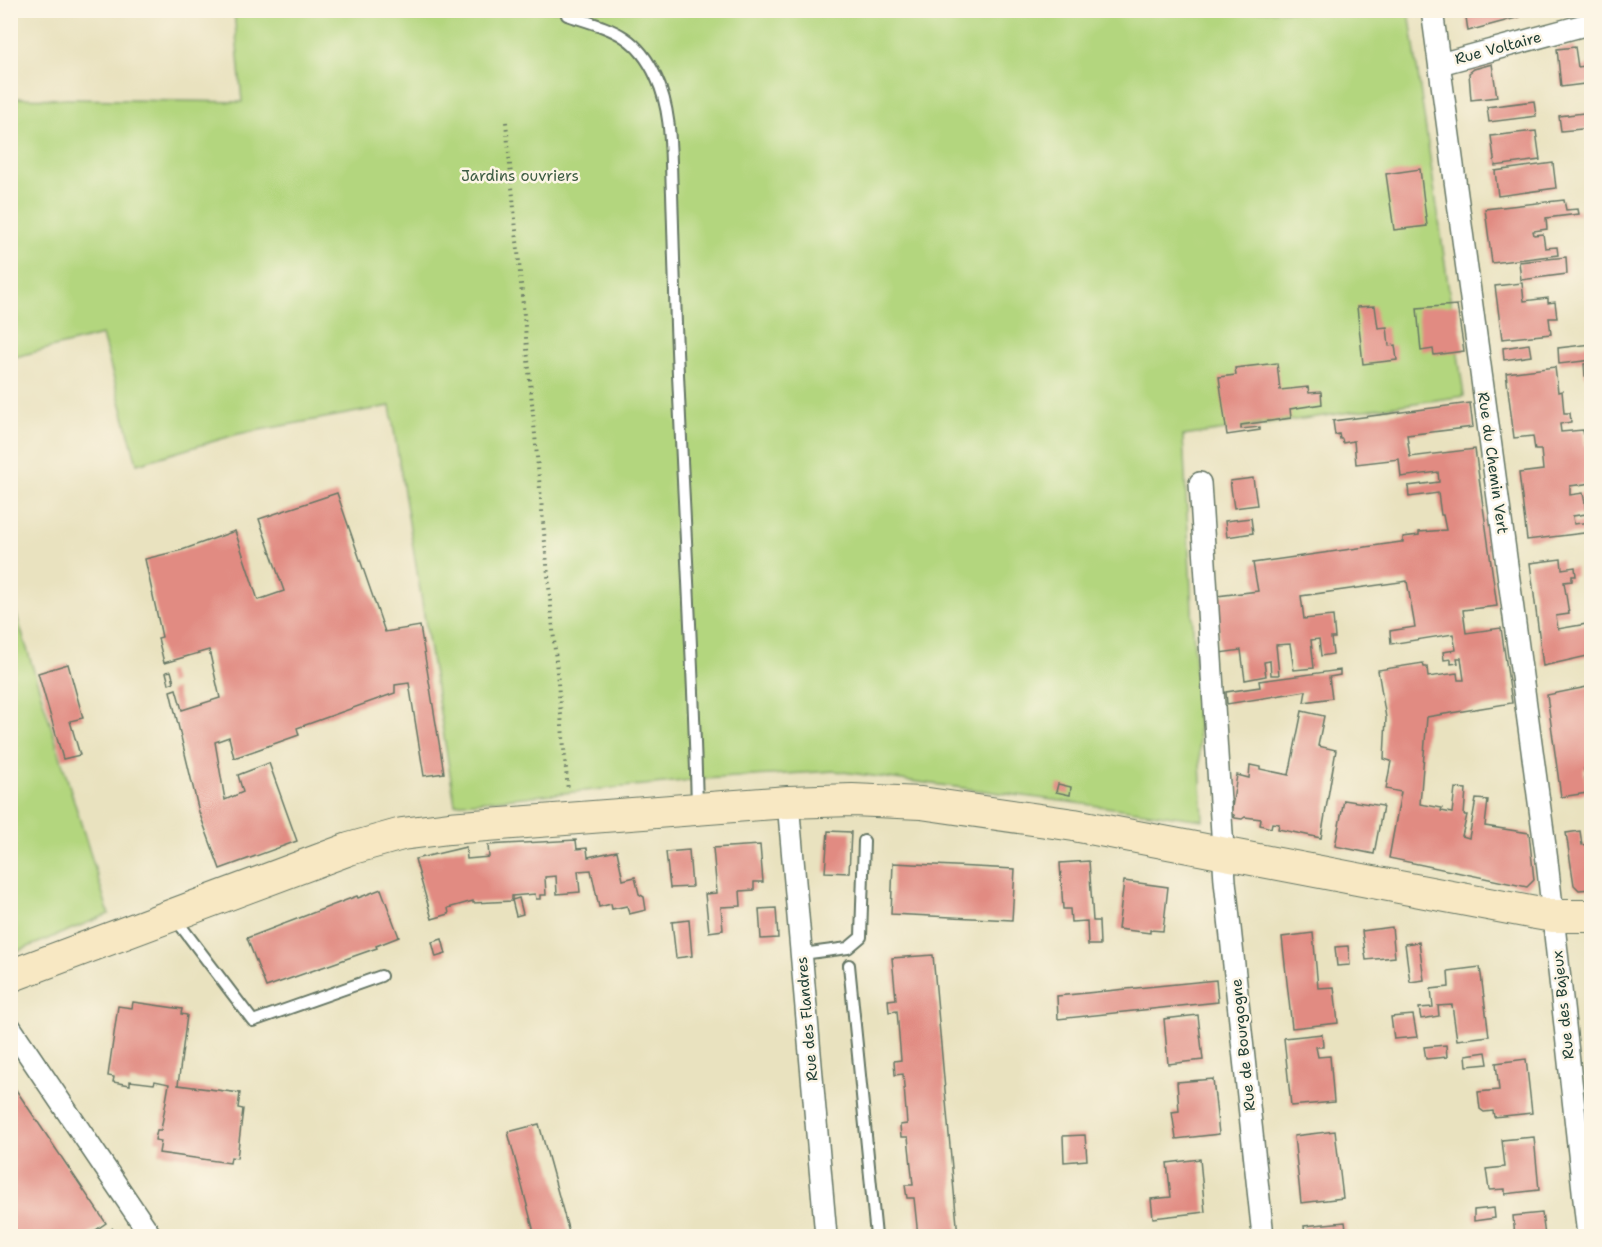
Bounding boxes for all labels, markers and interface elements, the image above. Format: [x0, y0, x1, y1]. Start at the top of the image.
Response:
street label: Rue Voltaire [1453, 27, 1543, 69]
park label: Jardins ouvriers [461, 166, 579, 186]
street label: Rue du Chemin Vert [1473, 391, 1513, 535]
street label: Rue des Bajeux [1547, 950, 1579, 1060]
street label: Rue des Flandres [792, 956, 822, 1082]
street label: Rue de Bourgogne [1226, 978, 1260, 1112]

